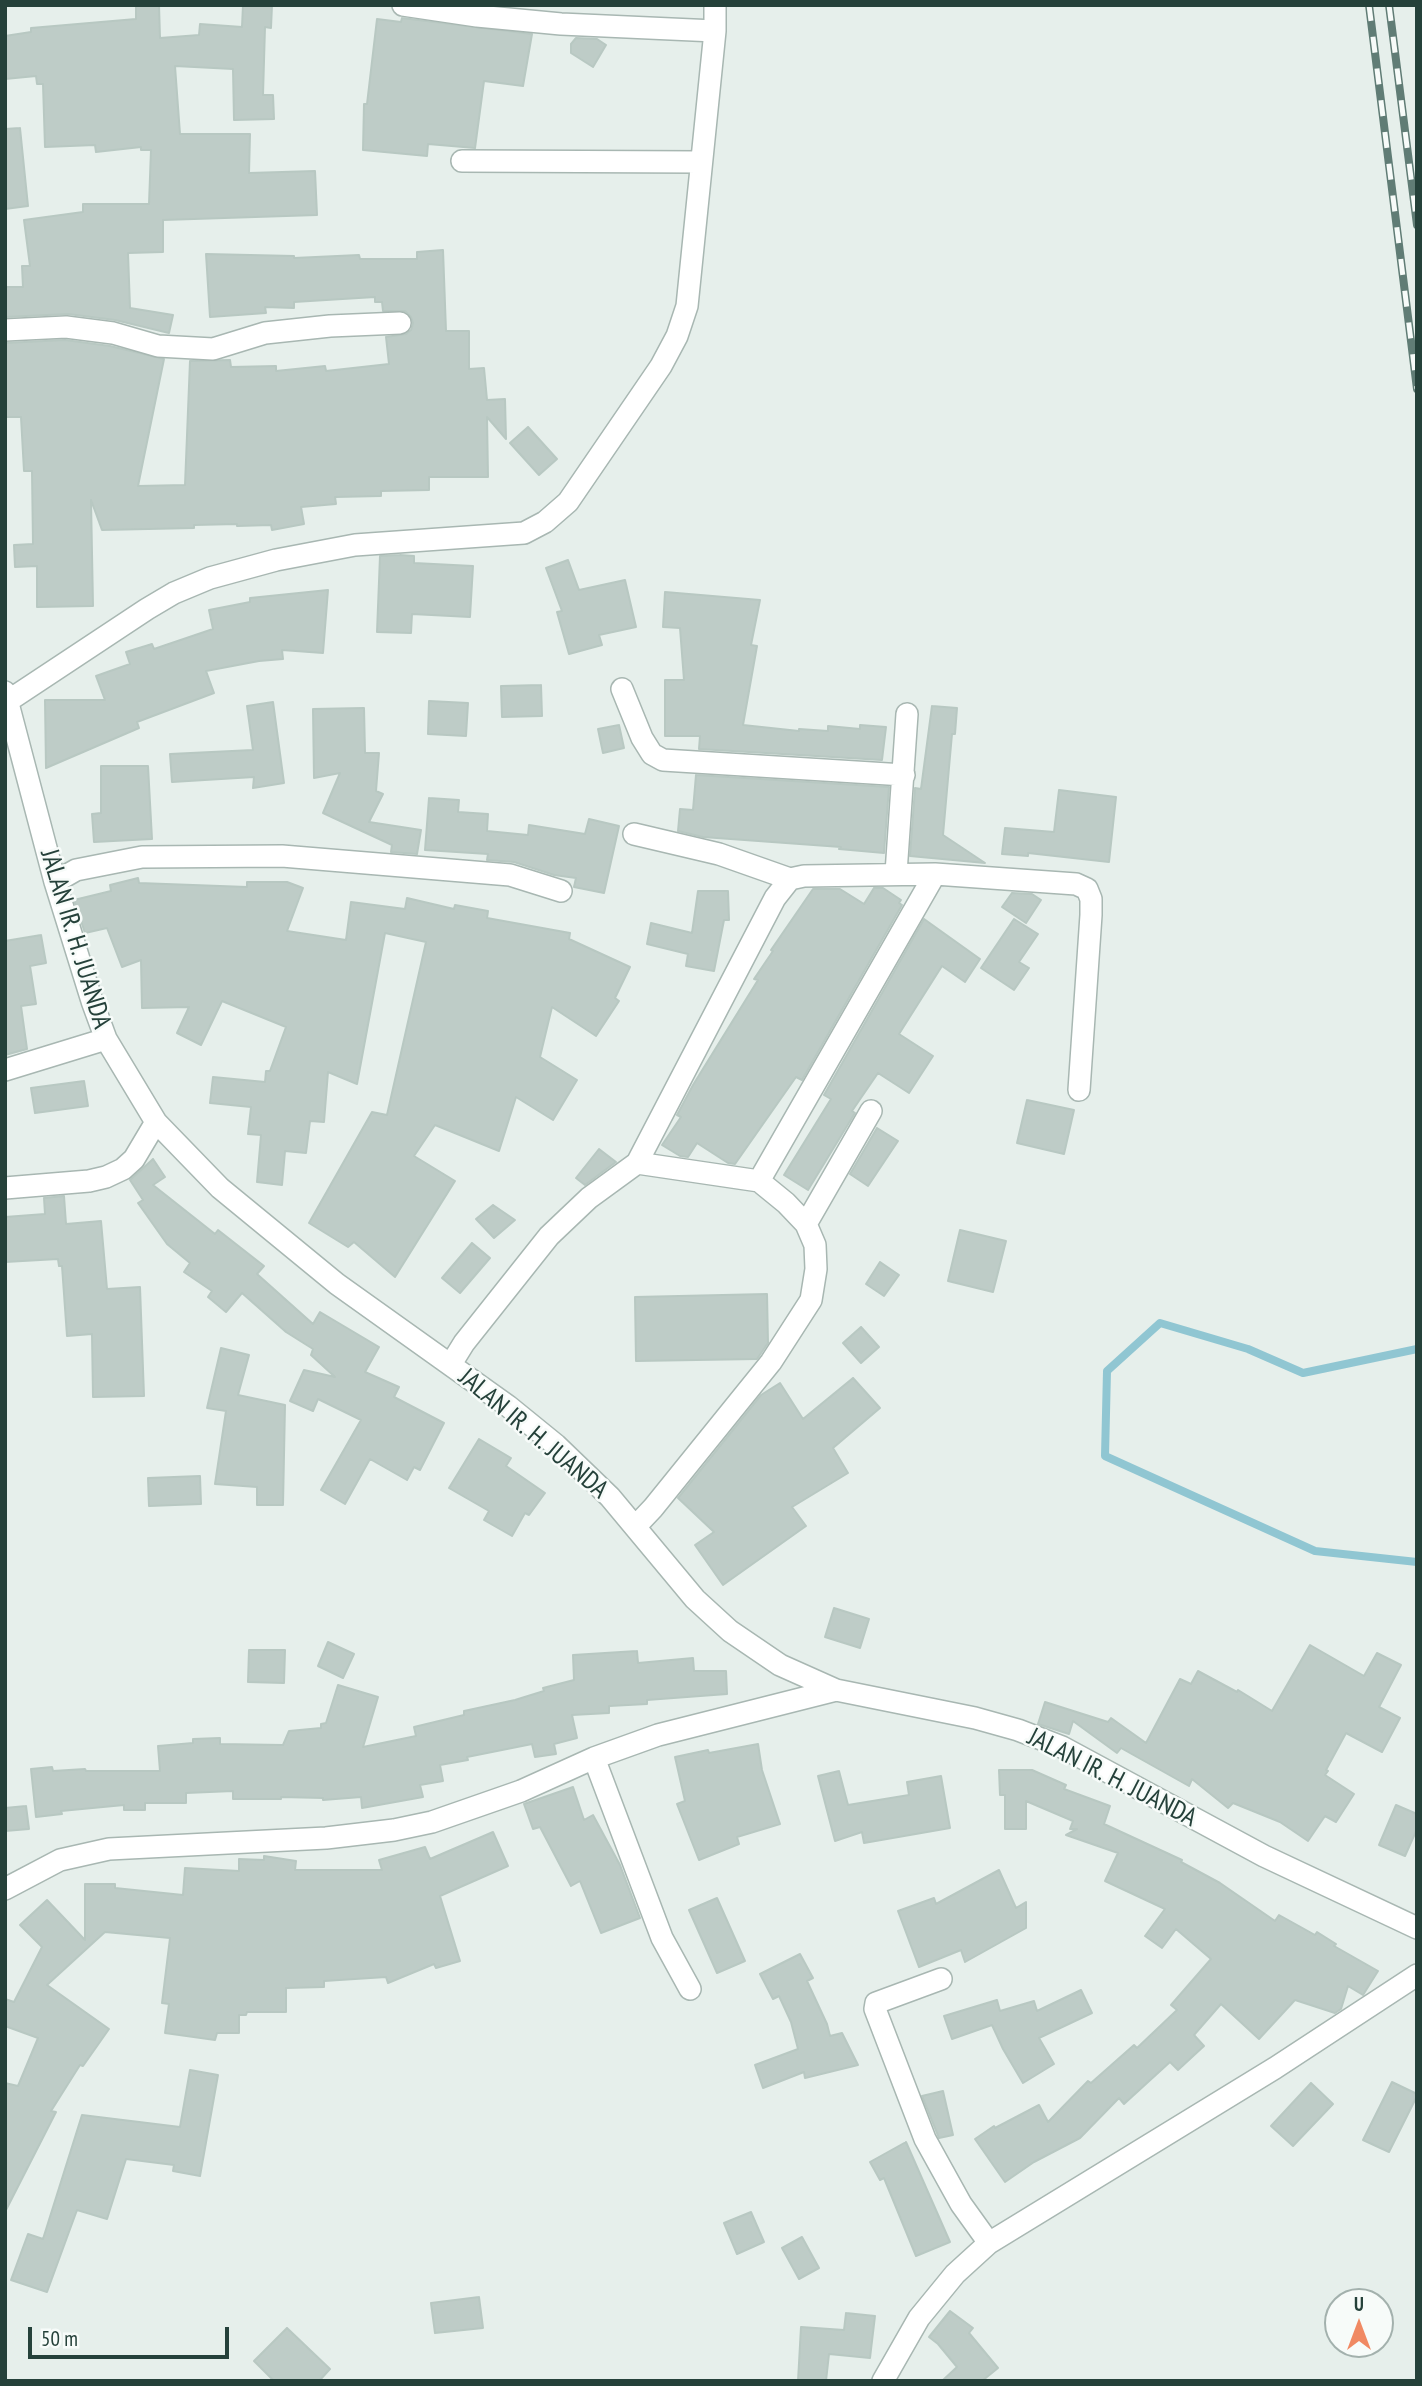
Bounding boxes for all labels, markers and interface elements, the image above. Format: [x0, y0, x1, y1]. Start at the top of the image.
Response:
street label: JALAN IR. H. JUANDA [33, 846, 117, 1032]
street label: JALAN IR. H. JUANDA [452, 1362, 614, 1506]
street label: JALAN IR. H. JUANDA [1022, 1722, 1202, 1834]
north arrow [1324, 2288, 1394, 2358]
text: U [1354, 2292, 1364, 2316]
scale bar [32, 2312, 233, 2356]
text: 50 m [41, 2325, 78, 2352]

